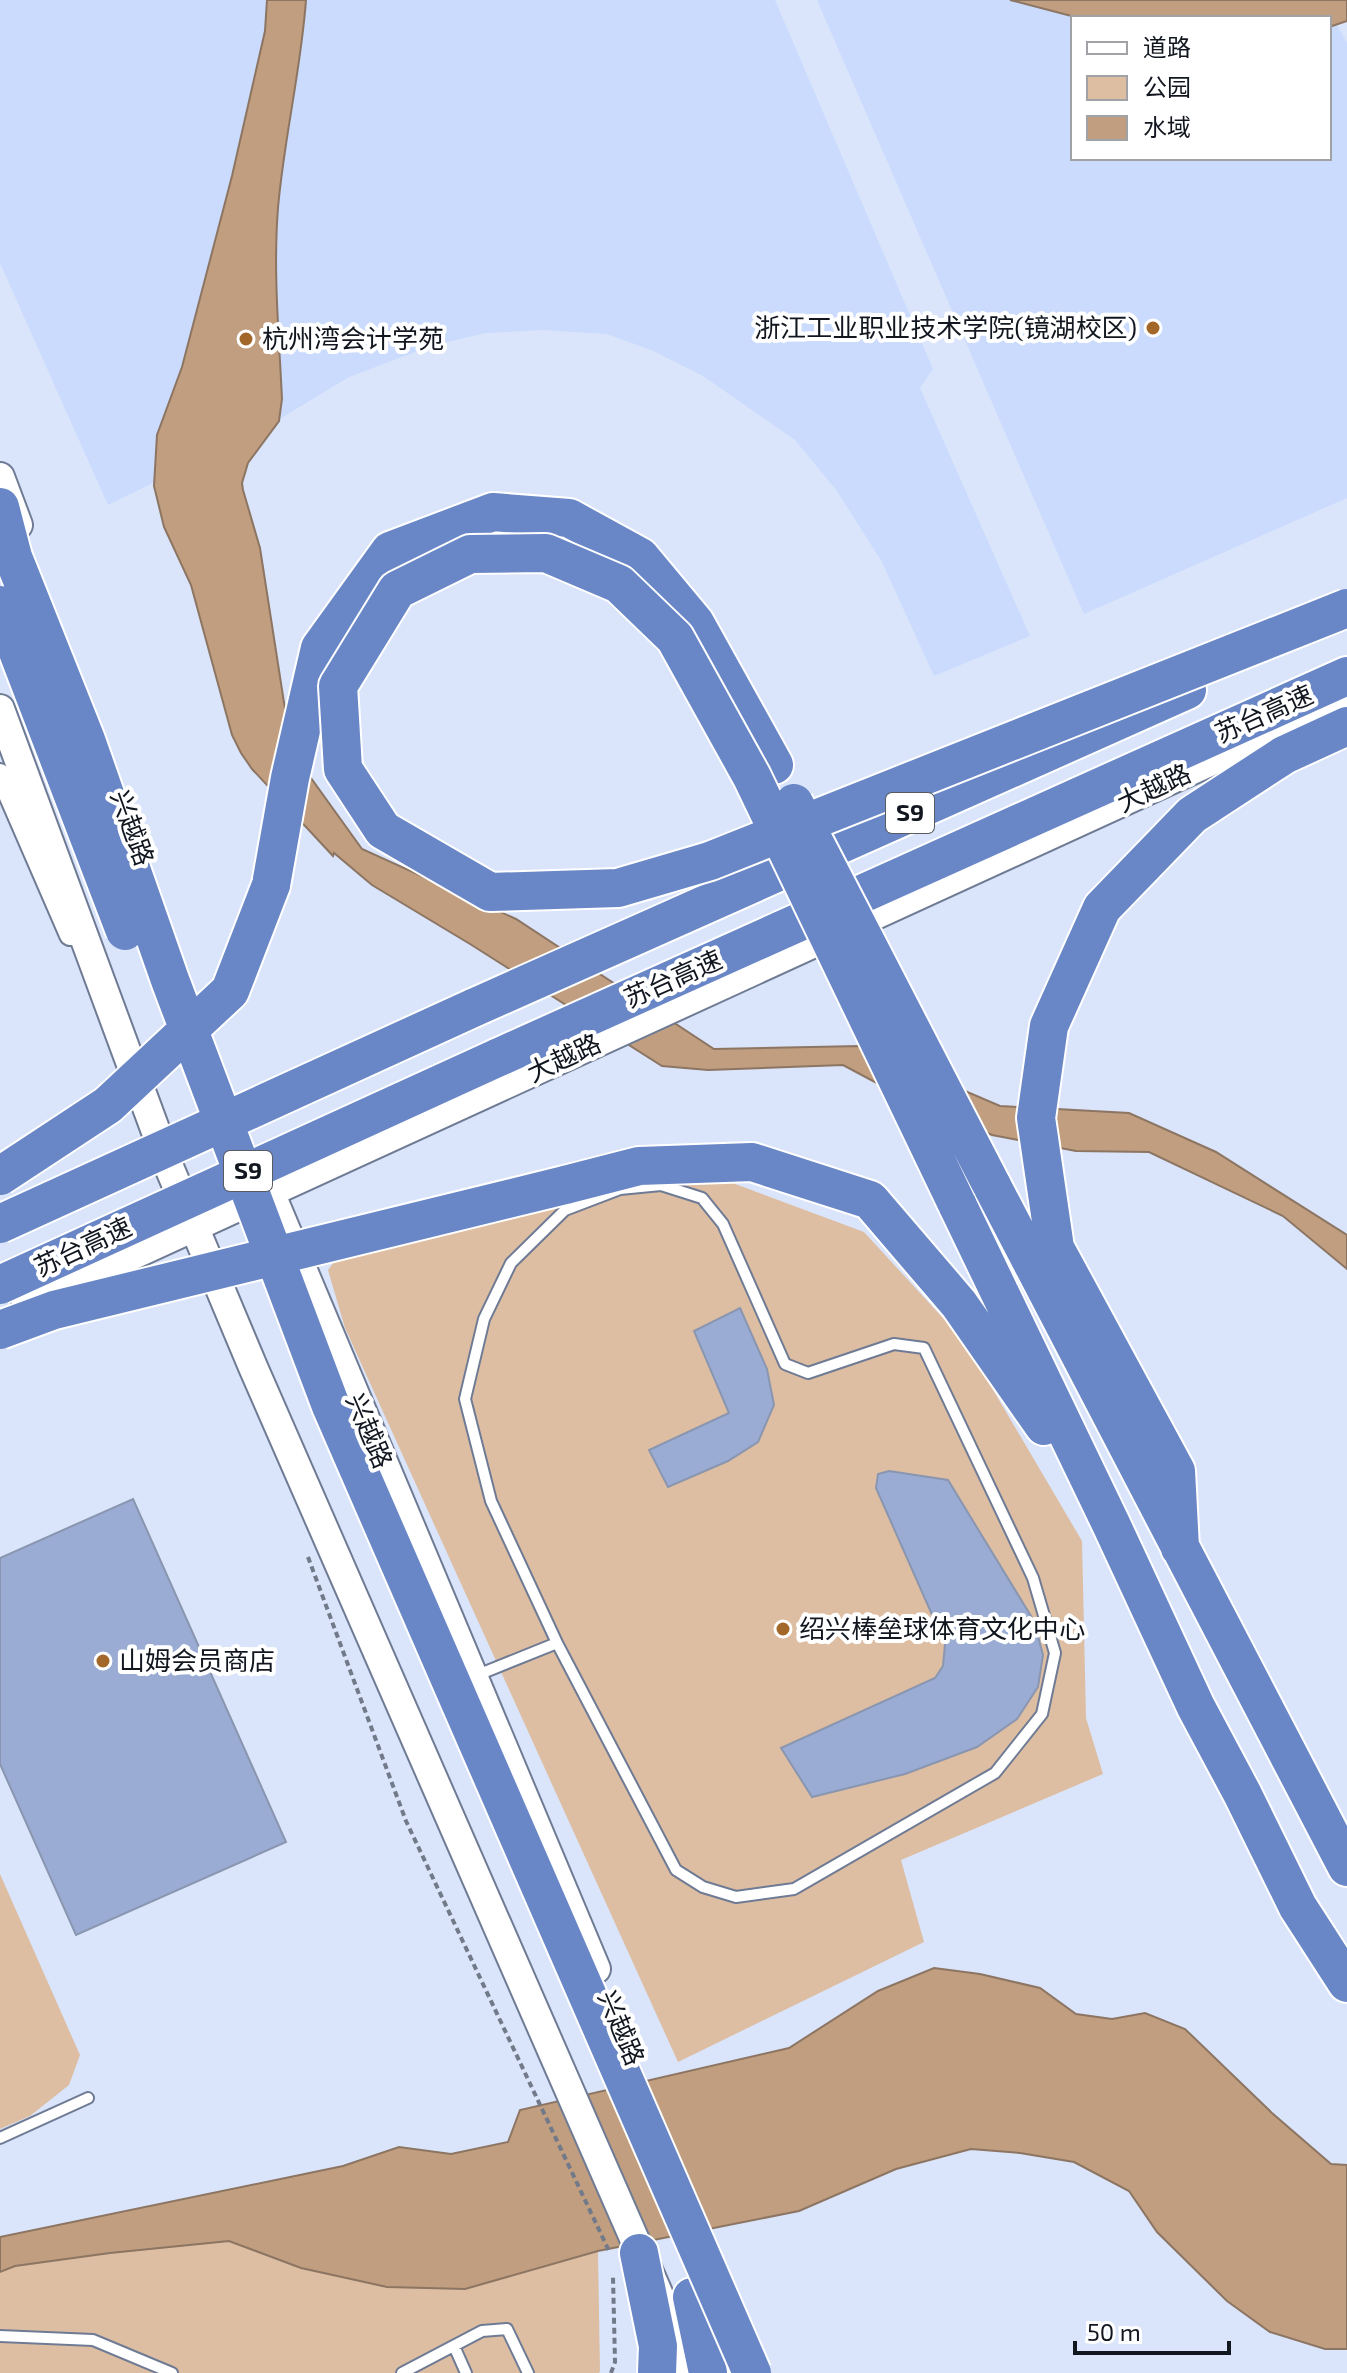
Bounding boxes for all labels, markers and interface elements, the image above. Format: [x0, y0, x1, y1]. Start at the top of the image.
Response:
legend [1071, 16, 1331, 160]
text: 道路 [1143, 32, 1191, 61]
text: 公园 [1143, 72, 1191, 101]
text: 水域 [1143, 112, 1191, 141]
place label: 浙江工业职业技术学院(镜湖校区) [754, 311, 1137, 342]
marker: 浙江工业职业技术学院(镜湖校区) [1144, 319, 1162, 337]
place label: 杭州湾会计学苑 [262, 322, 444, 353]
marker: 杭州湾会计学苑 [237, 330, 255, 348]
street label: 苏台高速 [1210, 677, 1317, 748]
street label: 大越路 [1111, 756, 1195, 817]
street label: 兴越路 [106, 786, 161, 869]
road number: S9 [886, 793, 934, 833]
street label: 苏台高速 [619, 942, 726, 1013]
street label: 大越路 [521, 1026, 605, 1087]
road number: S9 [224, 1151, 272, 1191]
street label: 苏台高速 [29, 1210, 136, 1282]
street label: 兴越路 [341, 1388, 400, 1472]
place label: 绍兴棒垒球体育文化中心 [799, 1612, 1085, 1643]
marker: 绍兴棒垒球体育文化中心 [774, 1620, 792, 1638]
place label: 山姆会员商店 [119, 1644, 275, 1675]
marker: 山姆会员商店 [94, 1652, 112, 1670]
street label: 兴越路 [593, 1985, 652, 2069]
scale bar [1075, 2305, 1229, 2355]
text: 50 m [1087, 2317, 1141, 2346]

